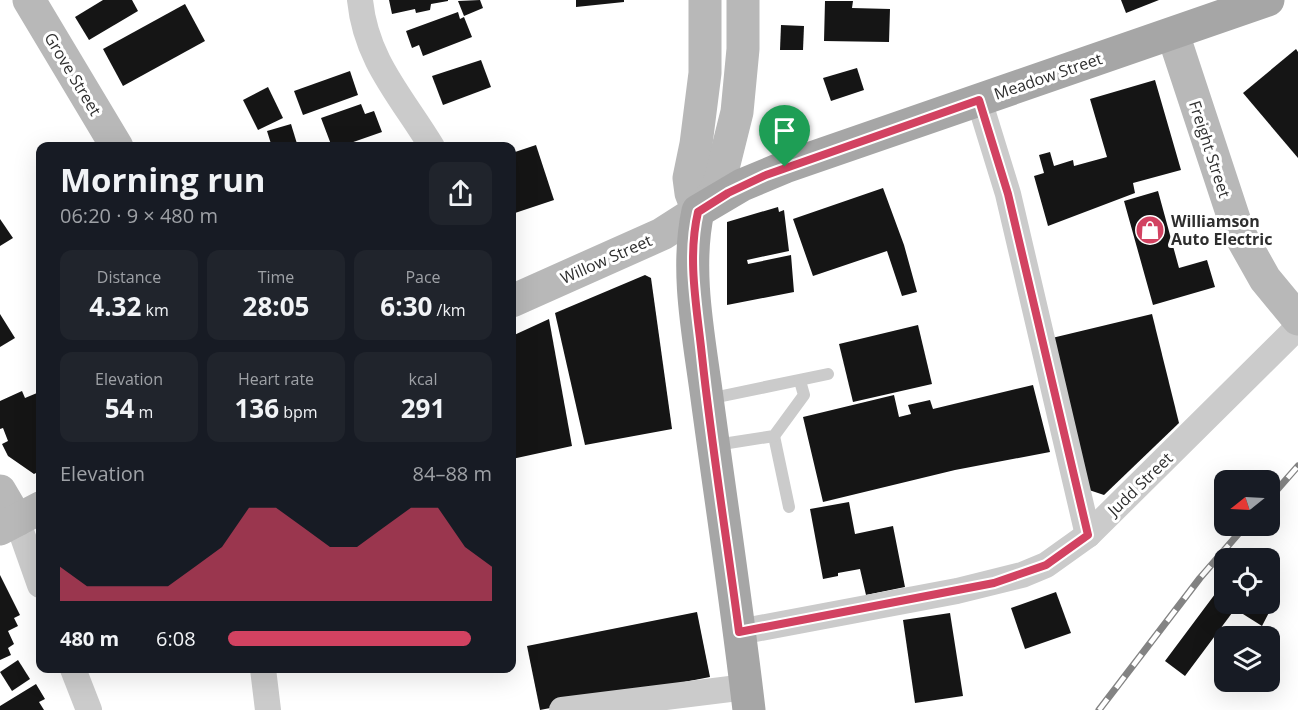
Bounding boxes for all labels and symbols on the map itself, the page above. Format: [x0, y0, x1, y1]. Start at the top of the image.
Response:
street label: Grove Street [39, 28, 107, 120]
street label: Meadow Street [991, 47, 1105, 105]
street label: Freight Street [1184, 98, 1236, 201]
pin [759, 105, 810, 167]
place label: Williamson Auto Electric [1171, 210, 1272, 250]
shop icon: Williamson Auto Electric [1134, 214, 1166, 246]
street label: Willow Street [557, 229, 655, 289]
street label: Judd Street [1101, 447, 1178, 522]
north arrow [1214, 470, 1280, 536]

